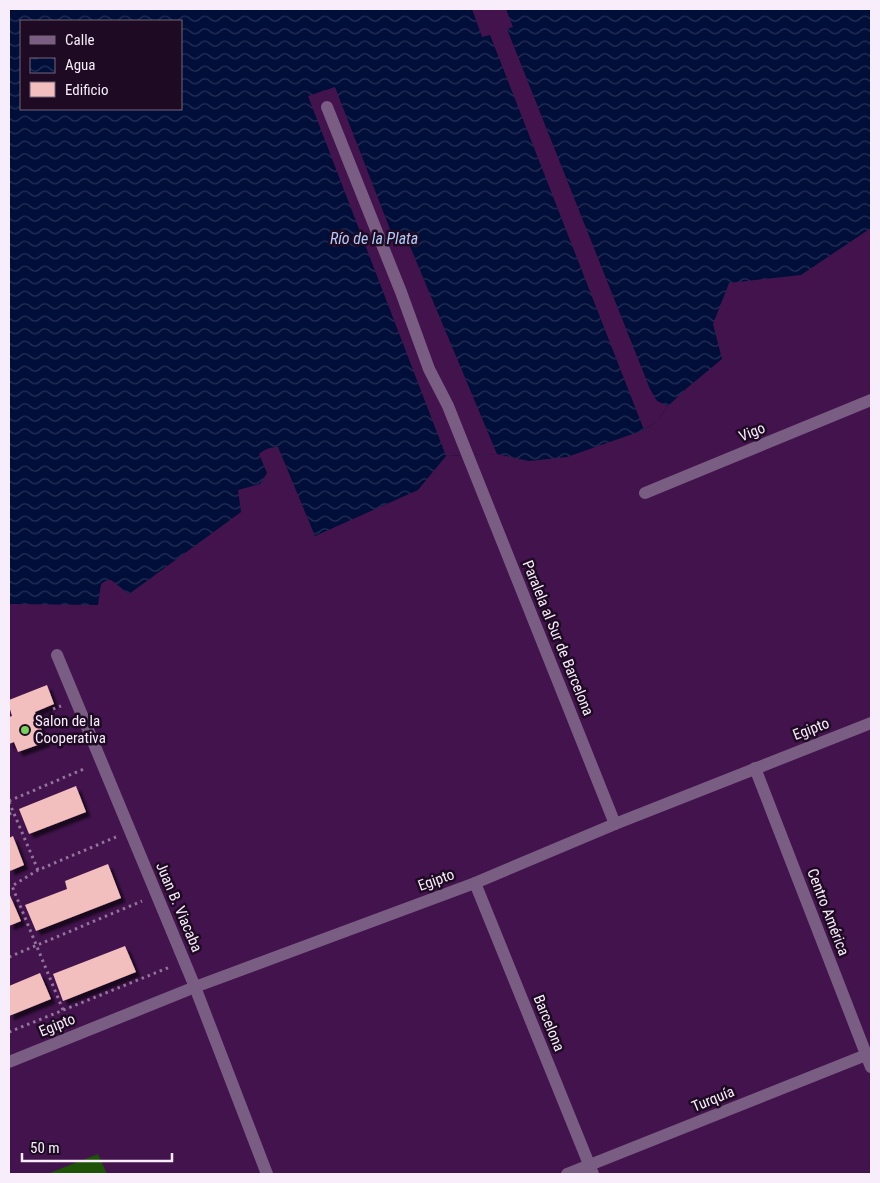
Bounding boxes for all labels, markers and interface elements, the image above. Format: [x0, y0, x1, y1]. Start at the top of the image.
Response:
legend [20, 20, 182, 110]
text: Calle [65, 31, 95, 49]
text: Agua [65, 56, 95, 74]
text: Edificio [65, 81, 108, 99]
water label: Río de la Plata [330, 229, 418, 248]
street label: Vigo [736, 419, 768, 445]
street label: Paralela al Sur de Barcelona [519, 558, 597, 718]
place label: Salon de la Cooperativa [35, 712, 106, 747]
street label: Egipto [790, 714, 832, 744]
marker: Salon de la Cooperativa [19, 724, 31, 736]
street label: Juan B. Viacaba [152, 859, 206, 955]
street label: Egipto [415, 865, 457, 895]
street label: Centro América [803, 866, 853, 958]
street label: Barcelona [530, 992, 568, 1054]
street label: Egipto [36, 1010, 78, 1040]
street label: Turquía [689, 1082, 737, 1116]
scale bar [22, 1130, 172, 1162]
text: 50 m [30, 1139, 60, 1157]

